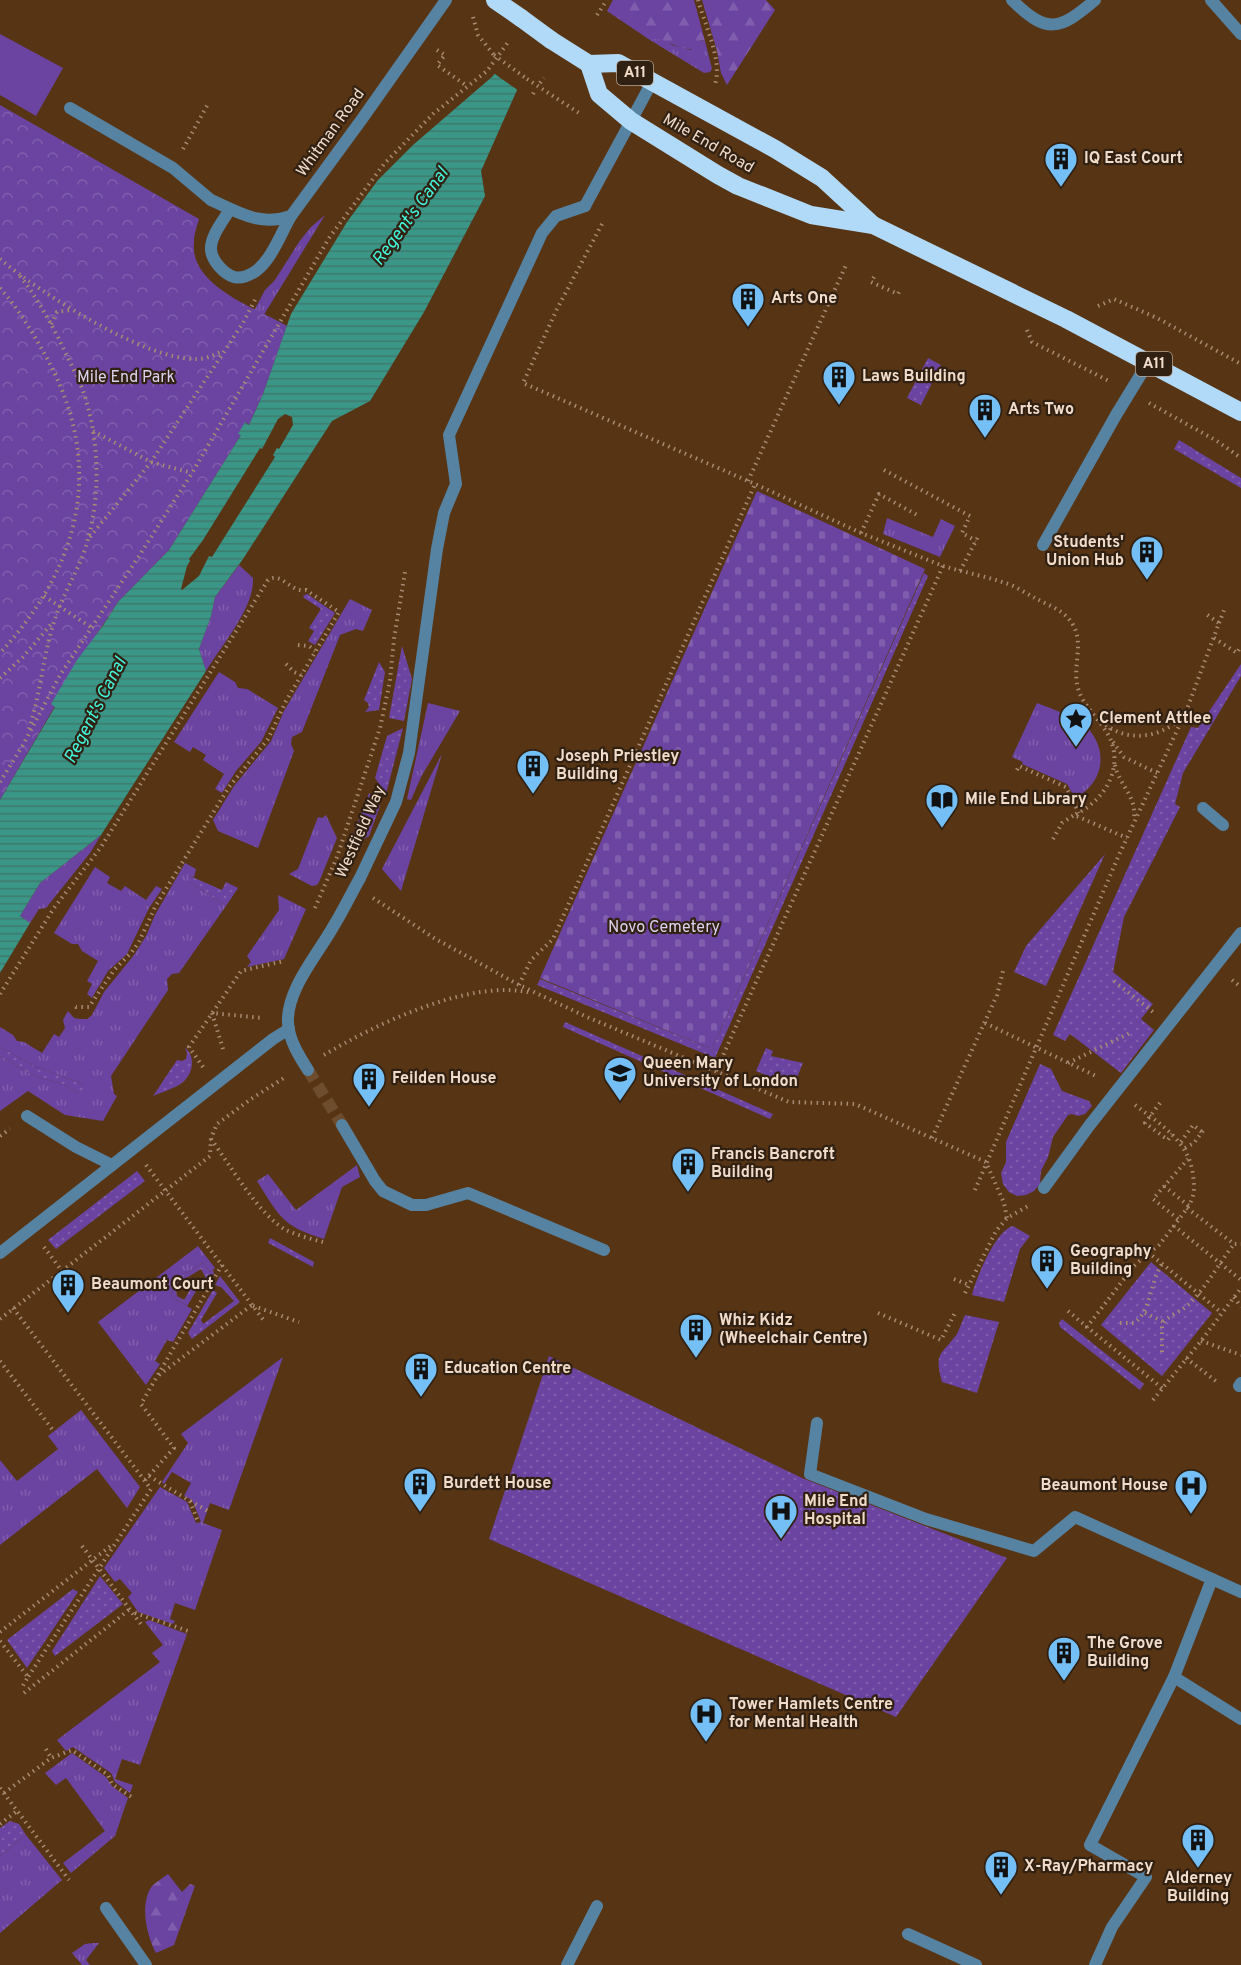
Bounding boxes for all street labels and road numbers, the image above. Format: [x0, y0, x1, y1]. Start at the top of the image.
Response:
road number: A11 [617, 61, 653, 85]
street label: Whitman Road [292, 85, 370, 181]
street label: Mile End Road [659, 110, 757, 178]
road number: A11 [1136, 352, 1172, 376]
street label: Westfield Way [332, 783, 390, 881]

